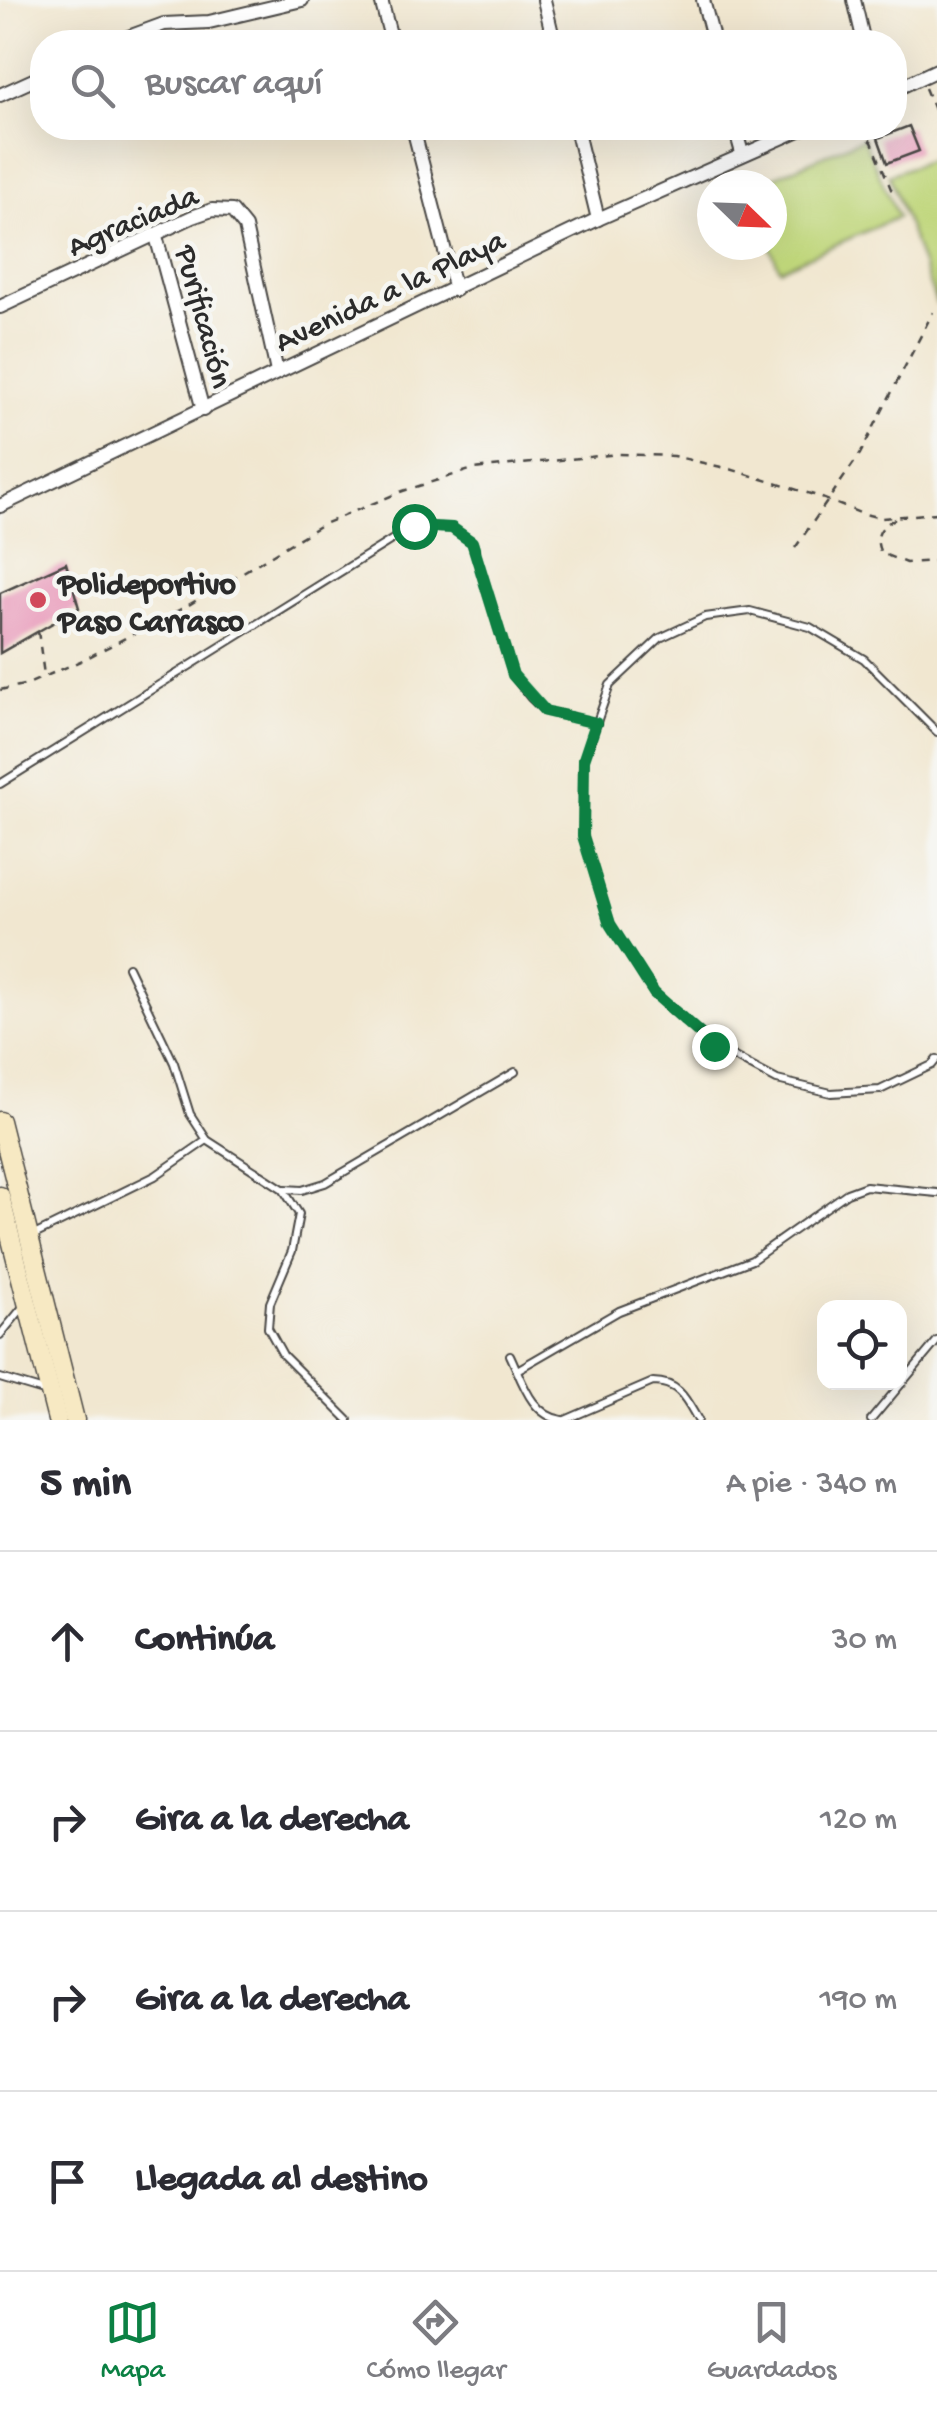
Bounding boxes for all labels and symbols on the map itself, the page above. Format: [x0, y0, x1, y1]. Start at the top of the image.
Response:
north arrow [697, 170, 787, 260]
street label: Agraciada [63, 179, 206, 268]
street label: Avenida a la Playa [270, 223, 513, 363]
street label: Purificación [164, 241, 238, 393]
route start [392, 504, 438, 550]
place label: Polideportivo Paso Carrasco [56, 568, 245, 643]
marker: Polideportivo Paso Carrasco [27, 589, 49, 611]
route end [692, 1024, 738, 1070]

